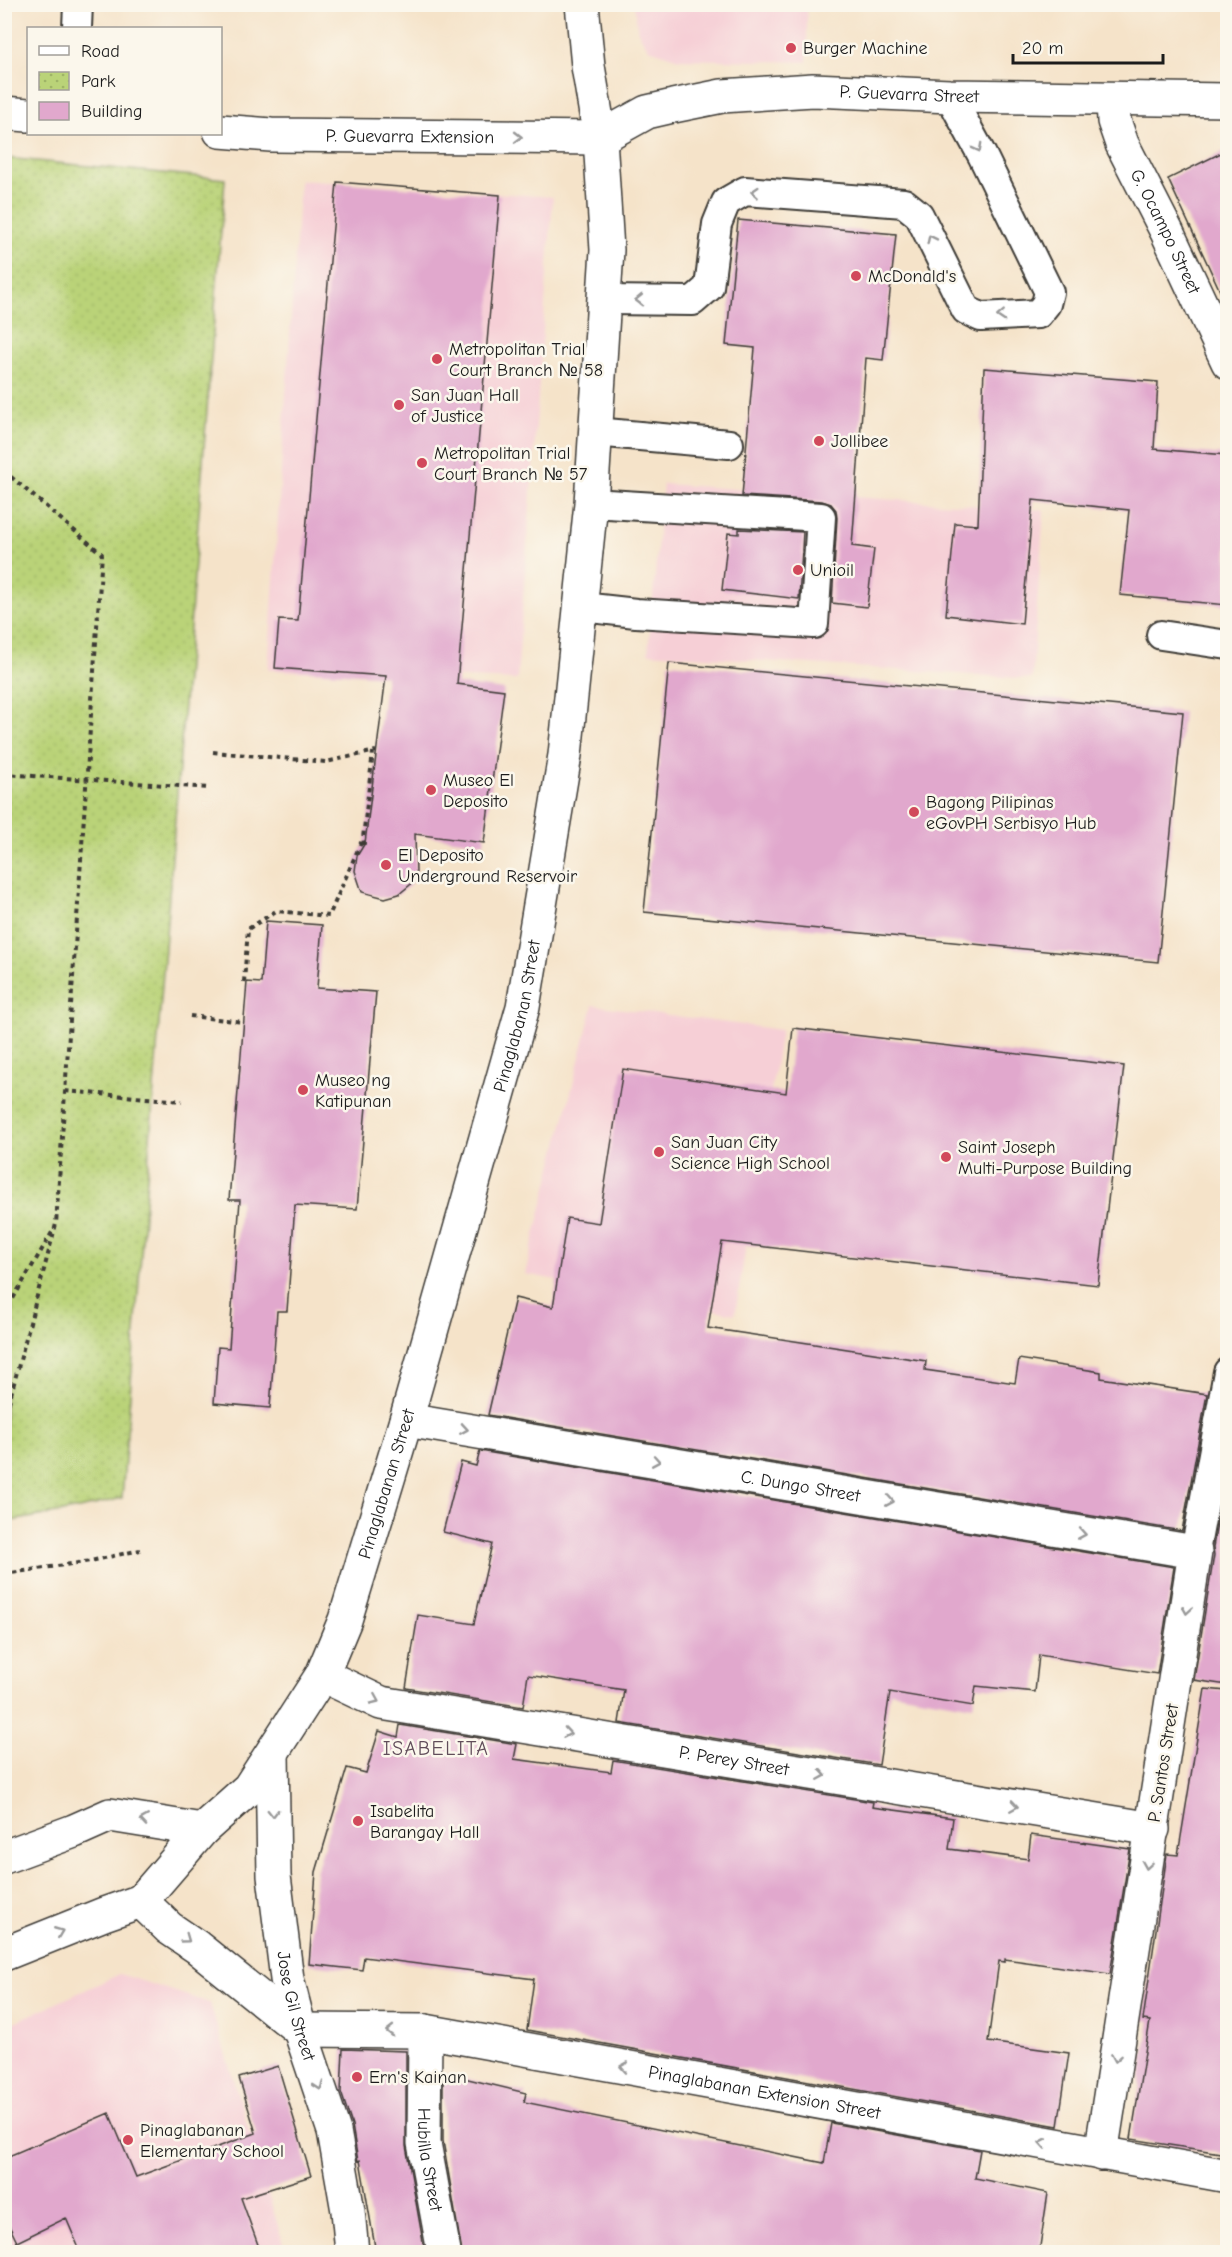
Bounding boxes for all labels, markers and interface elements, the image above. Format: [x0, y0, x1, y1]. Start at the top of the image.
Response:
legend [27, 27, 222, 135]
scale bar [1013, 27, 1163, 65]
place label: Burger Machine [803, 38, 927, 59]
text: 20 m [1022, 38, 1063, 59]
text: Road [81, 41, 120, 62]
marker: Burger Machine [784, 41, 798, 55]
text: Park [81, 71, 116, 92]
street label: P. Guevarra Street [839, 81, 980, 107]
text: Building [81, 101, 143, 122]
street label: P. Guevarra Extension [325, 125, 494, 148]
one-way arrow [514, 131, 523, 143]
one-way arrow [971, 142, 982, 152]
street label: G. Ocampo Street [1126, 166, 1205, 298]
one-way arrow [751, 186, 760, 199]
one-way arrow [926, 234, 938, 245]
place label: McDonald's [868, 266, 956, 287]
marker: McDonald's [849, 269, 863, 283]
one-way arrow [634, 294, 643, 306]
one-way arrow [997, 309, 1006, 322]
place label: Metropolitan Trial Court Branch № 58 [449, 339, 603, 381]
marker: Metropolitan Trial Court Branch № 58 [430, 352, 444, 366]
place label: San Juan Hall of Justice [411, 385, 519, 427]
marker: San Juan Hall of Justice [392, 398, 406, 412]
place label: Jollibee [831, 431, 888, 452]
marker: Jollibee [812, 434, 826, 448]
place label: Metropolitan Trial Court Branch № 57 [434, 443, 588, 485]
marker: Metropolitan Trial Court Branch № 57 [415, 456, 429, 470]
place label: Unioil [810, 560, 854, 581]
marker: Unioil [791, 563, 805, 577]
place label: Museo El Deposito [443, 770, 514, 812]
marker: Museo El Deposito [424, 783, 438, 797]
place label: Bagong Pilipinas eGovPH Serbisyo Hub [926, 792, 1096, 834]
marker: Bagong Pilipinas eGovPH Serbisyo Hub [907, 805, 921, 819]
place label: El Deposito Underground Reservoir [398, 845, 578, 887]
marker: El Deposito Underground Reservoir [379, 858, 393, 872]
street label: Pinaglabanan Street [489, 938, 545, 1095]
place label: Museo ng Katipunan [315, 1070, 392, 1112]
marker: Museo ng Katipunan [296, 1083, 310, 1097]
place label: San Juan City Science High School [671, 1132, 830, 1174]
place label: Saint Joseph Multi-Purpose Building [958, 1137, 1132, 1179]
marker: San Juan City Science High School [652, 1145, 666, 1159]
marker: Saint Joseph Multi-Purpose Building [939, 1150, 953, 1164]
street label: Pinaglabanan Street [354, 1406, 420, 1561]
one-way arrow [459, 1422, 469, 1434]
one-way arrow [651, 1454, 661, 1467]
street label: C. Dungo Street [739, 1466, 862, 1507]
one-way arrow [885, 1494, 895, 1507]
one-way arrow [1078, 1527, 1087, 1539]
one-way arrow [1181, 1606, 1193, 1615]
one-way arrow [369, 1693, 380, 1705]
street label: P. Santos Street [1144, 1702, 1183, 1824]
one-way arrow [562, 1726, 572, 1739]
district label: ISABELITA [383, 1737, 489, 1760]
street label: P. Perey Street [677, 1742, 791, 1781]
one-way arrow [817, 1768, 826, 1780]
one-way arrow [1009, 1799, 1019, 1812]
place label: Isabelita Barangay Hall [370, 1801, 480, 1843]
one-way arrow [267, 1808, 279, 1817]
marker: Isabelita Barangay Hall [351, 1814, 365, 1828]
one-way arrow [140, 1815, 149, 1827]
one-way arrow [1141, 1860, 1154, 1870]
one-way arrow [52, 1927, 63, 1939]
one-way arrow [179, 1931, 190, 1942]
street label: Jose Gil Street [273, 1950, 320, 2064]
one-way arrow [386, 2025, 395, 2037]
one-way arrow [1110, 2052, 1123, 2062]
one-way arrow [620, 2061, 630, 2074]
street label: Pinaglabanan Extension Street [647, 2062, 883, 2124]
place label: Ern's Kainan [369, 2067, 467, 2088]
marker: Ern's Kainan [350, 2070, 364, 2084]
one-way arrow [311, 2080, 324, 2091]
street label: Hubilla Street [413, 2108, 446, 2214]
place label: Pinaglabanan Elementary School [140, 2120, 284, 2162]
marker: Pinaglabanan Elementary School [121, 2133, 135, 2147]
one-way arrow [1039, 2137, 1049, 2150]

